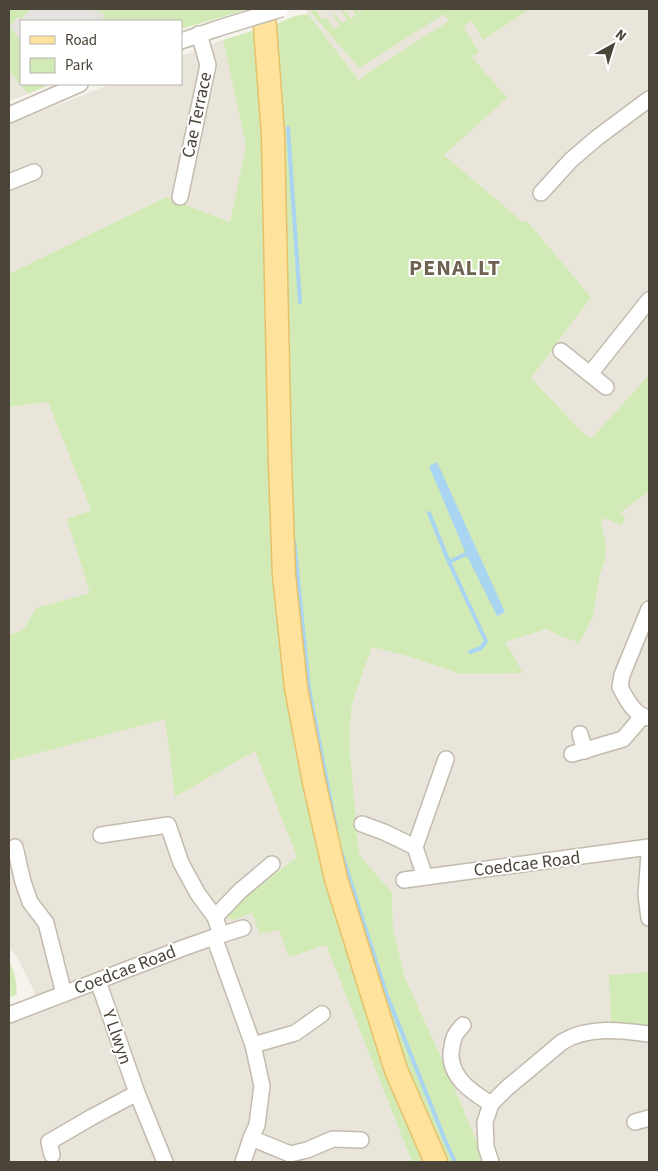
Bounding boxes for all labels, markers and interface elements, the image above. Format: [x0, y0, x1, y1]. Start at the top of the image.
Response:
legend [20, 20, 182, 85]
north arrow [588, 20, 638, 70]
text: N [611, 25, 630, 46]
text: Road [65, 30, 97, 51]
text: Park [65, 55, 94, 76]
street label: Cae Terrace [176, 70, 218, 160]
district label: PENALLT [409, 252, 501, 284]
street label: Coedcae Road [472, 845, 582, 883]
street label: Coedcae Road [70, 939, 180, 1001]
street label: Y Llwyn [96, 1005, 138, 1068]

